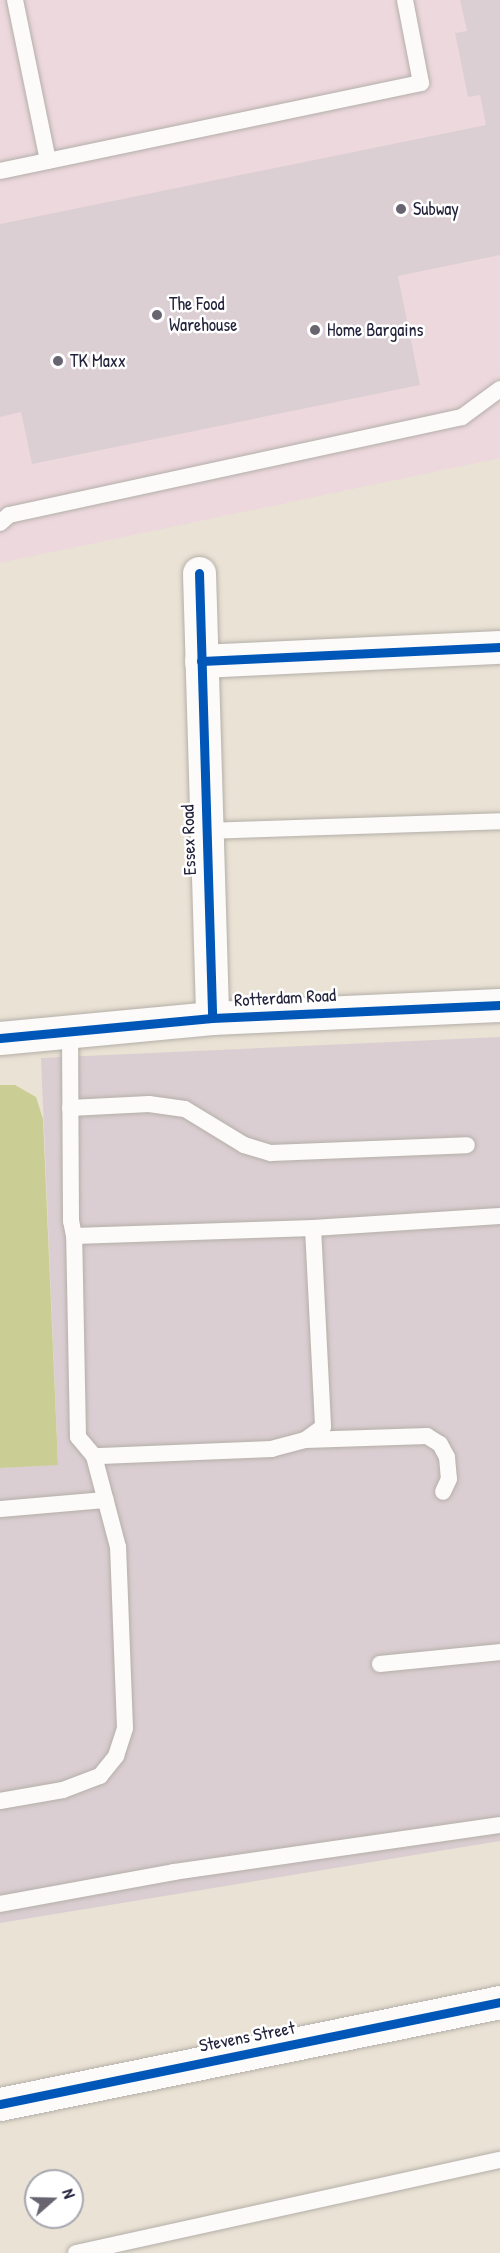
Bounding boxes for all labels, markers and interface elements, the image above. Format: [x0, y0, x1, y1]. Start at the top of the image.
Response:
place label: Subway [413, 198, 459, 220]
marker: Subway [394, 202, 408, 216]
place label: The Food Warehouse [169, 294, 237, 336]
marker: The Food Warehouse [150, 308, 164, 322]
place label: Home Bargains [327, 319, 423, 341]
marker: Home Bargains [308, 323, 322, 337]
place label: TK Maxx [70, 350, 126, 372]
marker: TK Maxx [51, 354, 65, 368]
street label: Essex Road [177, 804, 201, 876]
street label: Rotterdam Road [234, 985, 336, 1011]
street label: Stevens Street [197, 2017, 297, 2057]
north arrow [24, 2169, 84, 2229]
text: N [57, 2186, 81, 2201]

